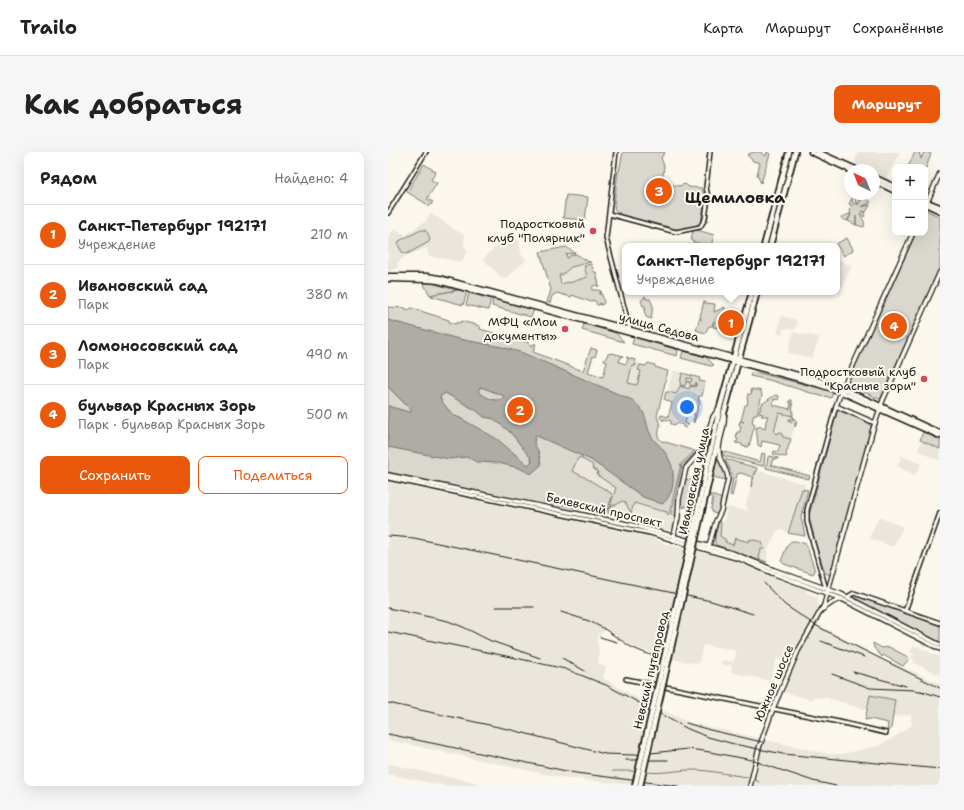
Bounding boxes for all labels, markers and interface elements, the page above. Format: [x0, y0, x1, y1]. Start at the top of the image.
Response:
text: Trailo [20, 15, 77, 40]
text: Карта [703, 19, 743, 37]
text: Маршрут [765, 19, 831, 37]
text: Сохранённые [853, 19, 944, 37]
text: Как добраться [24, 85, 243, 123]
button: Маршрут [834, 85, 940, 123]
north arrow [844, 164, 880, 200]
map controls [892, 164, 928, 236]
button: + [892, 164, 928, 200]
text: Рядом [40, 167, 97, 189]
text: Найдено: 4 [274, 170, 348, 187]
pin: 3 [646, 176, 672, 206]
district label: Щемиловка [685, 187, 785, 208]
button: − [892, 200, 928, 236]
text: Санкт-Петербург 192171 [78, 216, 267, 236]
place label: Подростковый клуб "Полярник" [487, 216, 585, 246]
text: 1 [50, 226, 56, 243]
text: 210 m [310, 226, 348, 243]
marker: Подростковый клуб "Полярник" [588, 226, 598, 236]
text: Учреждение [78, 236, 156, 253]
popup [622, 243, 840, 295]
text: Санкт-Петербург 192171 [637, 251, 825, 271]
text: Учреждение [637, 271, 715, 288]
text: Ивановский сад [78, 276, 208, 296]
text: 2 [48, 286, 58, 303]
text: 380 m [306, 286, 348, 303]
text: Парк [78, 296, 109, 313]
pin: 1 [718, 308, 744, 338]
street label: улица Седова [617, 309, 701, 346]
pin: 4 [881, 311, 907, 341]
place label: МФЦ «Мои документы» [484, 314, 557, 344]
marker: МФЦ «Мои документы» [560, 324, 570, 334]
text: Ломоносовский сад [78, 336, 238, 356]
text: 3 [48, 346, 58, 363]
text: 490 m [306, 346, 348, 363]
text: Парк [78, 356, 109, 373]
place label: Подростковый клуб "Красные зори" [800, 364, 916, 394]
marker: Подростковый клуб "Красные зори" [919, 374, 929, 384]
pin: 2 [507, 395, 533, 425]
text: бульвар Красных Зорь [78, 396, 256, 416]
your location [677, 397, 697, 417]
text: 4 [48, 406, 58, 423]
text: 500 m [306, 406, 348, 423]
text: Парк · бульвар Красных Зорь [78, 416, 265, 433]
street label: Ивановская улица [675, 425, 713, 536]
button: Сохранить [40, 456, 190, 494]
button: Поделиться [198, 456, 348, 494]
street label: Белевский проспект [544, 489, 665, 531]
street label: Невский путепровод [630, 609, 673, 731]
street label: Южное шоссе [751, 642, 797, 724]

